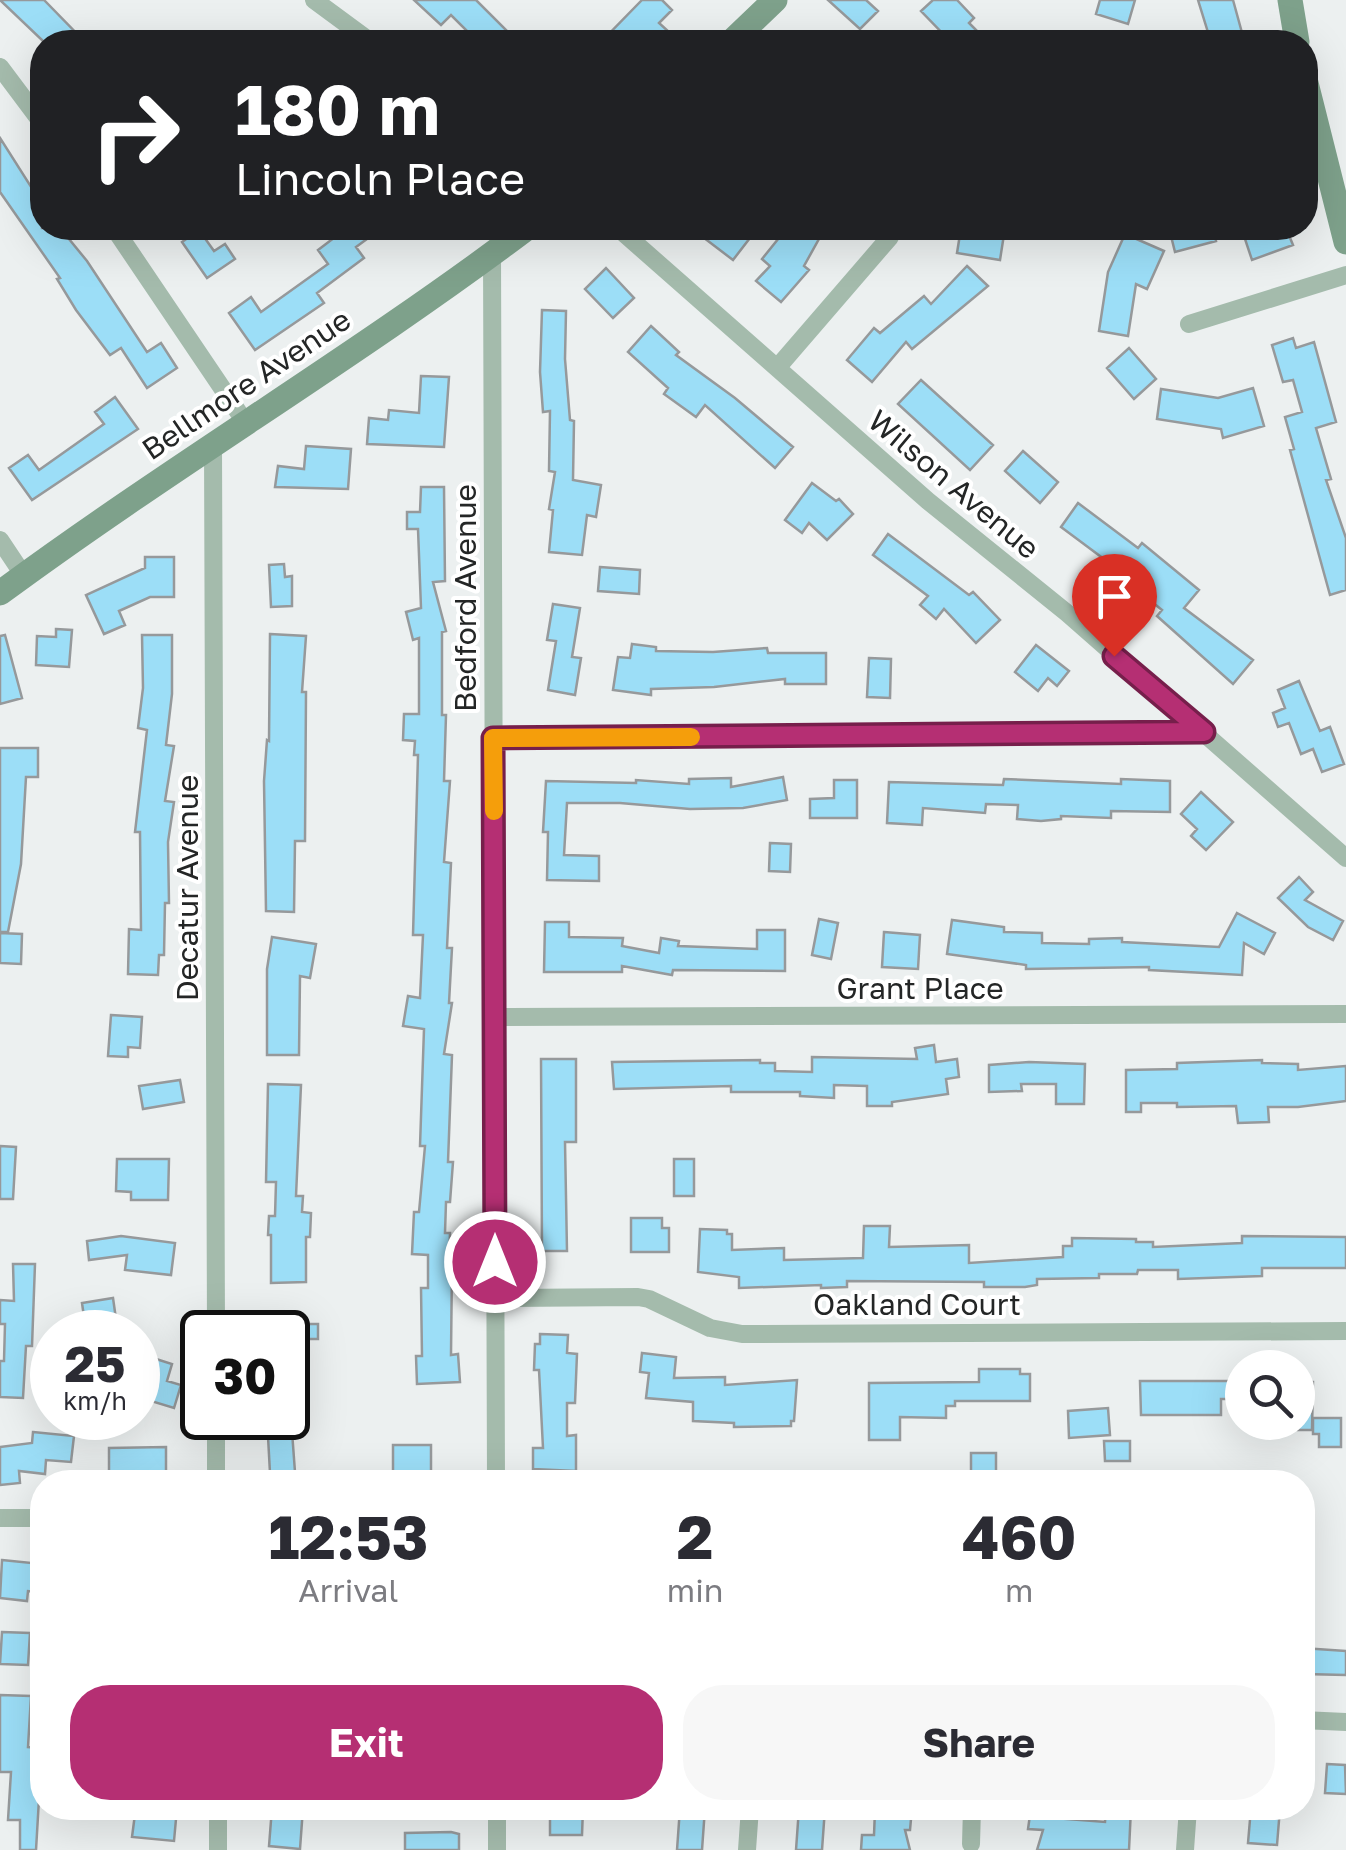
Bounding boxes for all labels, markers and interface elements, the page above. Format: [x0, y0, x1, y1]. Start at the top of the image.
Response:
text: 180 m [235, 66, 440, 150]
icon: right [70, 70, 200, 200]
text: Lincoln Place [235, 151, 525, 205]
street label: Bellmore Avenue [135, 301, 357, 467]
street label: Wilson Avenue [861, 402, 1047, 566]
street label: Bedford Avenue [447, 484, 483, 712]
pin [1072, 554, 1157, 657]
icon: arrive [1087, 569, 1142, 624]
street label: Decatur Avenue [169, 775, 205, 1001]
street label: Grant Place [836, 970, 1004, 1006]
position arrow [443, 1210, 547, 1314]
street label: Oakland Court [813, 1286, 1021, 1322]
speed limit sign: 30 [180, 1310, 310, 1440]
text: 25 [64, 1333, 125, 1393]
map controls [1225, 1350, 1315, 1440]
button: search [1225, 1350, 1315, 1440]
text: km/h [63, 1385, 127, 1416]
text: 12:53 [268, 1500, 428, 1572]
text: 2 [677, 1500, 713, 1572]
text: 460 [962, 1500, 1077, 1572]
text: Arrival [298, 1571, 399, 1609]
text: min [667, 1571, 723, 1609]
text: m [1005, 1571, 1033, 1609]
button: Exit [70, 1685, 663, 1800]
button: Share [683, 1685, 1275, 1800]

